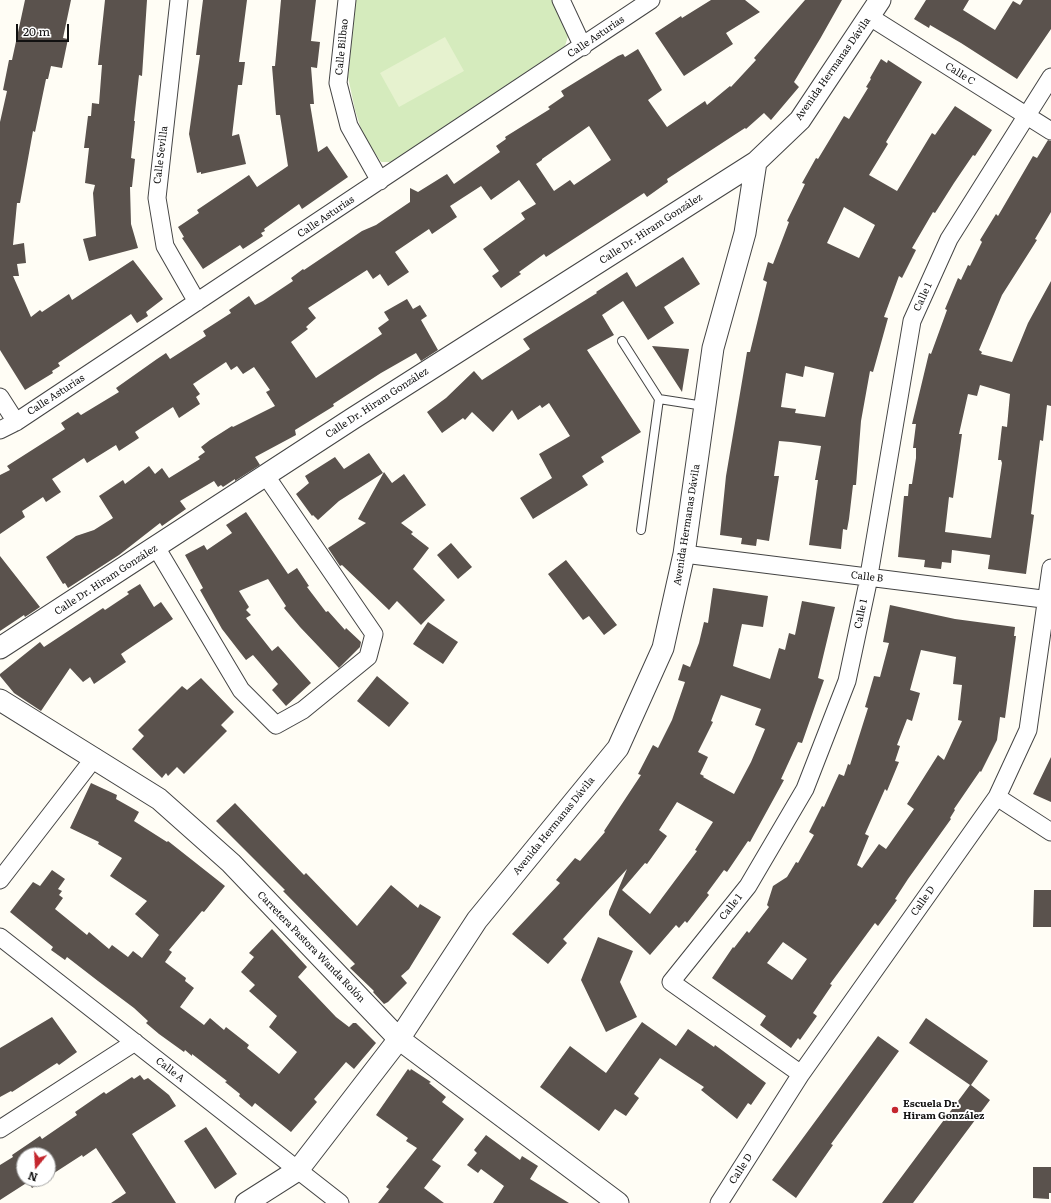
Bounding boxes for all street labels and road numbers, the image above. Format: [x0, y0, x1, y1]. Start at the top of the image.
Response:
street label: Calle Asturias [565, 14, 627, 60]
street label: Avenida Hermanas Dávila [793, 15, 873, 123]
street label: Calle Bilbao [333, 18, 351, 76]
street label: Calle C [943, 60, 977, 88]
street label: Calle Sevilla [151, 125, 171, 185]
street label: Calle Dr. Hiram González [597, 191, 705, 267]
street label: Calle Asturias [295, 194, 357, 240]
street label: Calle 1 [911, 281, 935, 313]
street label: Calle Dr. Hiram González [323, 365, 431, 441]
street label: Calle Asturias [25, 372, 87, 418]
street label: Avenida Hermanas Dávila [671, 463, 703, 587]
street label: Calle Dr. Hiram González [52, 542, 160, 618]
street label: Calle B [850, 569, 884, 585]
street label: Calle 1 [852, 598, 870, 630]
street label: Avenida Hermanas Dávila [511, 774, 597, 878]
street label: Calle D [908, 884, 938, 918]
street label: Carretera Pastora Wanda Rolón [255, 889, 367, 1005]
street label: Calle 1 [717, 891, 745, 923]
street label: Calle A [153, 1055, 187, 1085]
street label: Calle D [727, 1152, 755, 1186]

